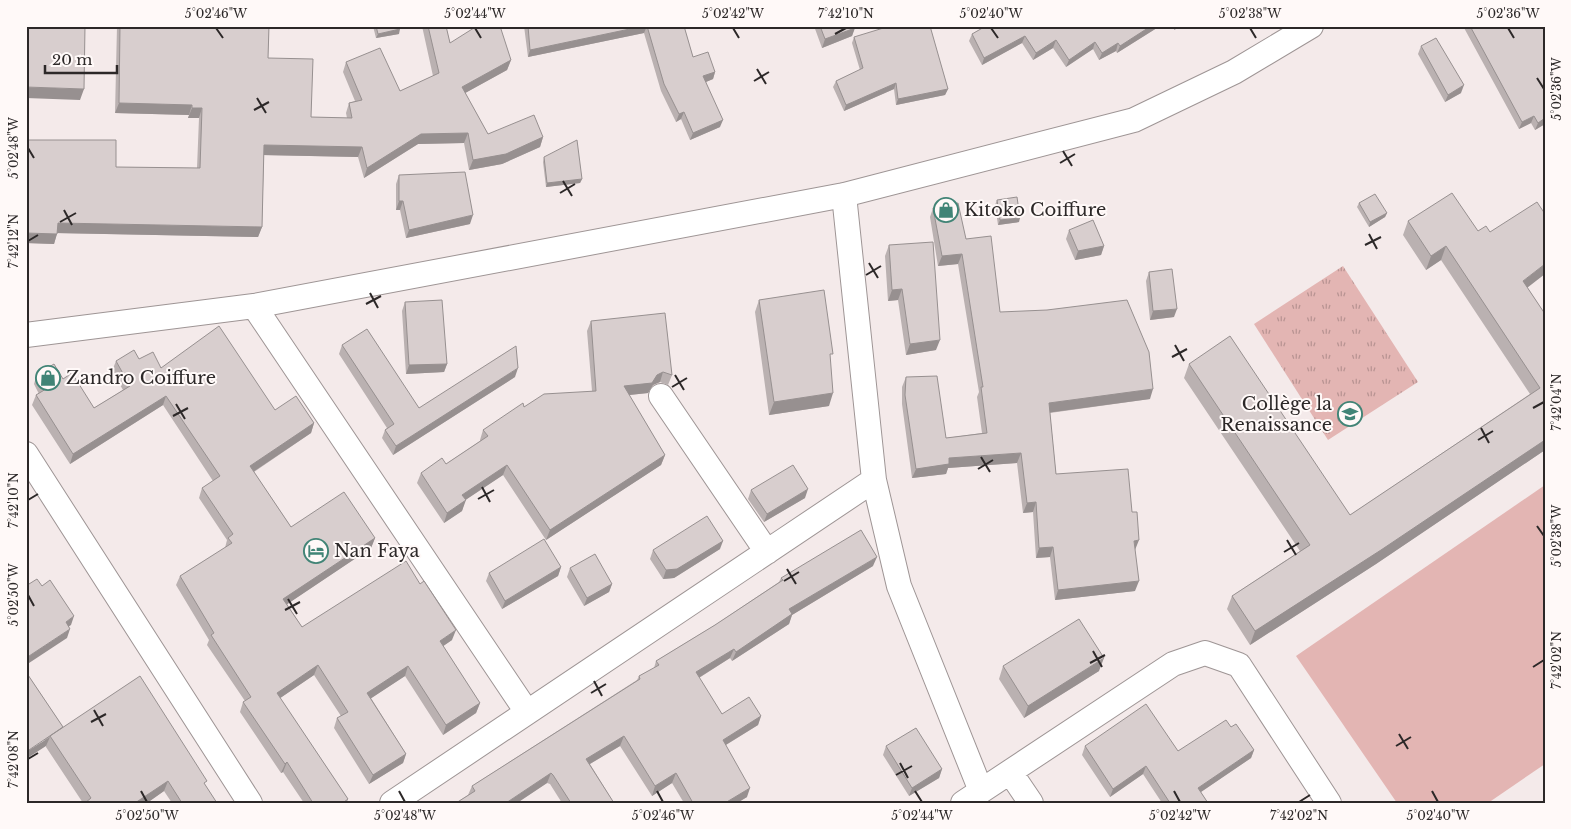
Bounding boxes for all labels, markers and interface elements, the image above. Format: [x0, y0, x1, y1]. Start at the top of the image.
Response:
text: 5°02'46"W [185, 6, 248, 21]
text: 5°02'44"W [444, 6, 507, 21]
text: 5°02'42"W [702, 6, 765, 21]
text: 7°42'10"N [818, 6, 874, 21]
text: 5°02'40"W [959, 6, 1023, 21]
text: 5°02'38"W [1219, 6, 1282, 21]
text: 5°02'36"W [1476, 6, 1540, 21]
scale bar [45, 42, 118, 74]
text: 20 m [52, 50, 92, 69]
text: 5°02'36"W [1549, 57, 1564, 121]
text: 5°02'48"W [6, 116, 21, 179]
shop icon: Kitoko Coiffure [933, 197, 959, 223]
place label: Kitoko Coiffure [964, 199, 1106, 221]
text: 7°42'12"N [6, 213, 21, 268]
shop icon: Zandro Coiffure [35, 365, 61, 391]
place label: Zandro Coiffure [66, 367, 216, 389]
text: 7°42'04"N [1549, 373, 1564, 431]
place label: Collège la Renaissance [1220, 393, 1332, 436]
school or university icon: Collège la Renaissance [1337, 401, 1363, 427]
text: 7°42'10"N [6, 472, 21, 528]
text: 5°02'38"W [1549, 504, 1564, 567]
hotel icon: Nan Faya [303, 538, 329, 564]
place label: Nan Faya [334, 540, 419, 562]
text: 5°02'50"W [6, 563, 21, 627]
text: 7°42'02"N [1549, 631, 1564, 689]
text: 7°42'08"N [6, 730, 21, 788]
text: 5°02'50"W [115, 808, 179, 823]
text: 5°02'48"W [374, 808, 437, 823]
text: 5°02'46"W [632, 808, 695, 823]
text: 5°02'44"W [891, 808, 954, 823]
text: 5°02'42"W [1149, 808, 1212, 823]
text: 7°42'02"N [1270, 808, 1328, 823]
text: 5°02'40"W [1406, 808, 1470, 823]

